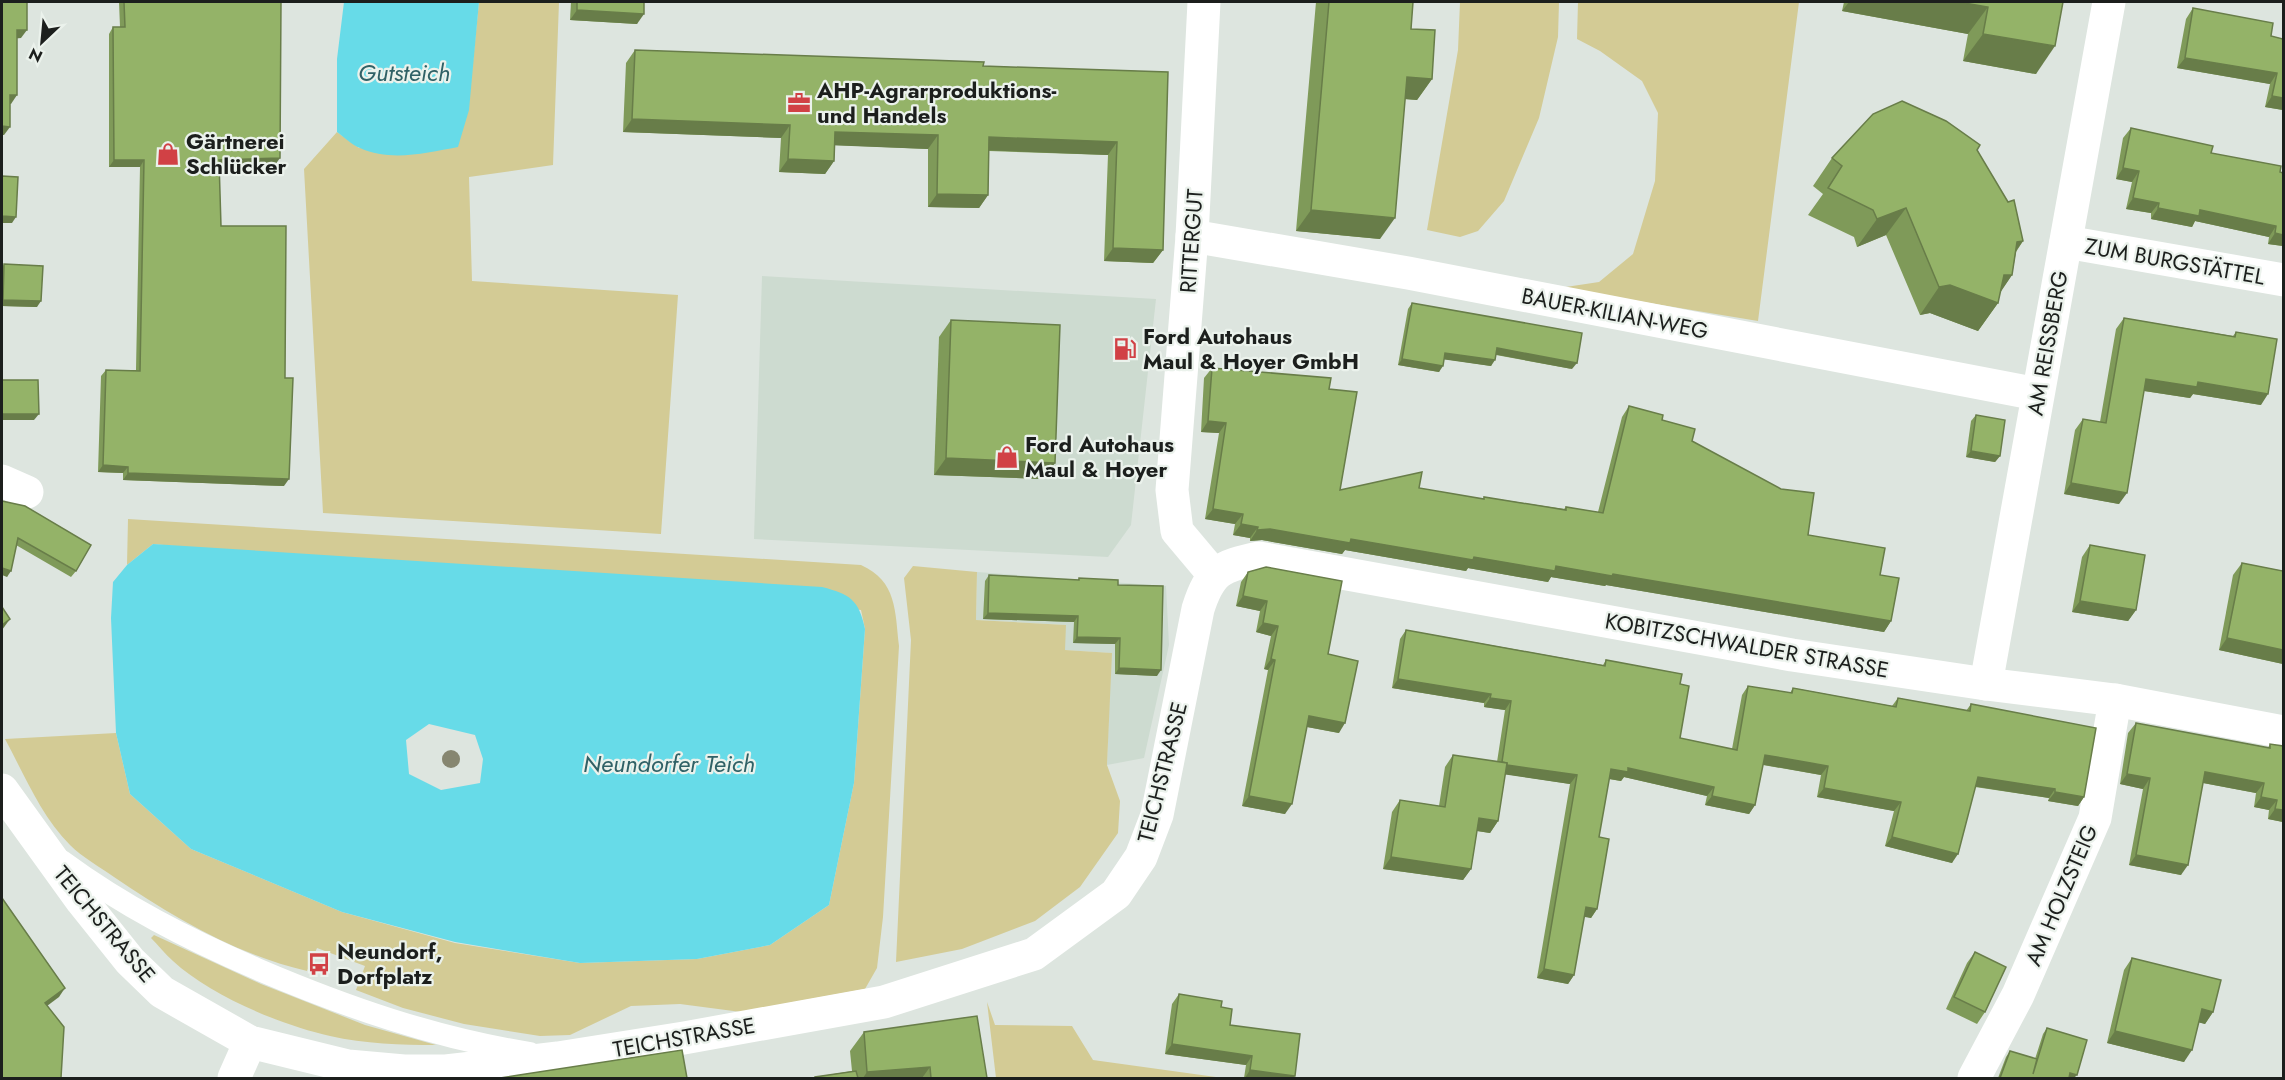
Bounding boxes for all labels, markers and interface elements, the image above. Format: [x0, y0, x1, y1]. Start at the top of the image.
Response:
north arrow [12, 12, 72, 72]
text: N [25, 42, 46, 68]
water label: Gutsteich [358, 55, 450, 90]
place label: AHP-Agrarproduktions- und Handels [816, 74, 1056, 131]
office icon: AHP-Agrarproduktions- und Handels [786, 90, 812, 116]
place label: Gärtnerei Schlücker [186, 125, 287, 182]
shop icon: Gärtnerei Schlücker [155, 141, 181, 167]
street label: RITTERGUT [1171, 187, 1211, 294]
street label: ZUM BURGSTÄTTEL [2083, 229, 2267, 293]
street label: AM REISSBERG [2019, 268, 2075, 418]
street label: BAUER-KILIAN-WEG [1519, 279, 1711, 347]
place label: Ford Autohaus Maul & Hoyer GmbH [1143, 320, 1359, 377]
fuel station icon: Ford Autohaus Maul & Hoyer GmbH [1112, 336, 1138, 362]
place label: Ford Autohaus Maul & Hoyer [1025, 428, 1174, 485]
shop icon: Ford Autohaus Maul & Hoyer [994, 444, 1020, 470]
street label: KOBITZSCHWALDER STRASSE [1603, 604, 1891, 686]
street label: TEICHSTRASSE [1129, 698, 1195, 846]
water label: Neundorfer Teich [583, 746, 755, 781]
street label: AM HOLZSTEIG [2017, 819, 2105, 971]
street label: TEICHSTRASSE [47, 859, 163, 989]
place label: Neundorf, Dorfplatz [337, 935, 443, 992]
bus stop icon: Neundorf, Dorfplatz [306, 951, 332, 977]
street label: TEICHSTRASSE [610, 1009, 758, 1065]

